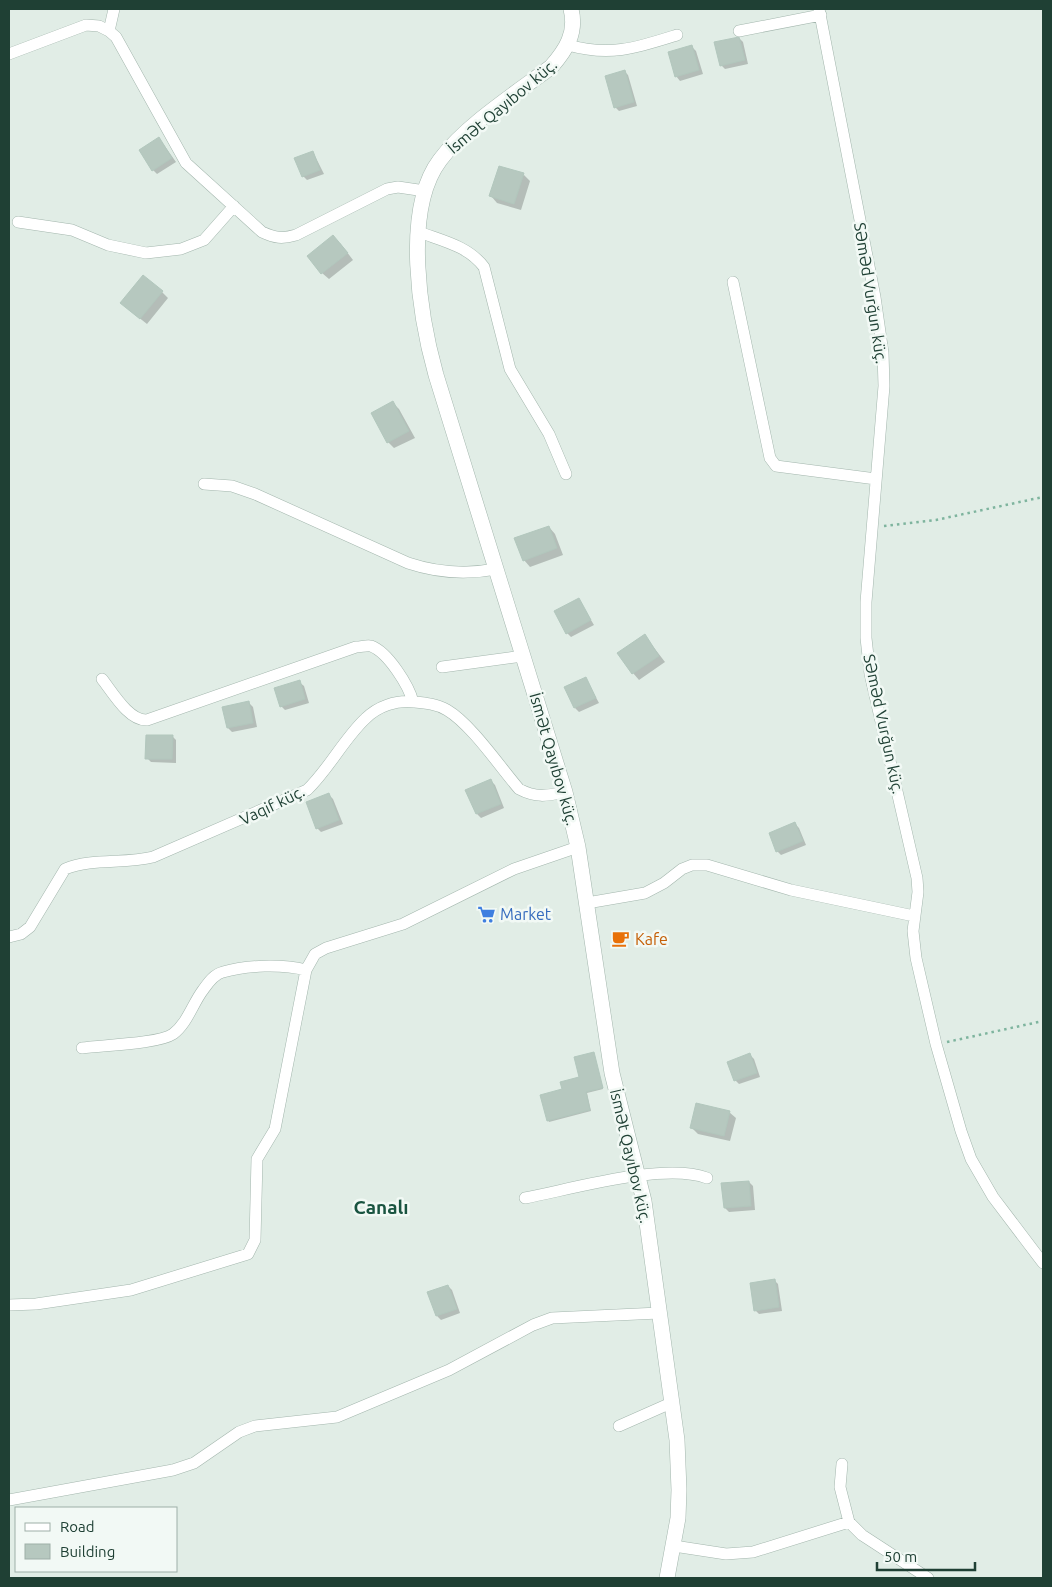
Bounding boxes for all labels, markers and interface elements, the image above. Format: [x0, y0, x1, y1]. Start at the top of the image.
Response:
street label: İsmət Qayıbov küç. [444, 55, 560, 157]
street label: Səməd Vurğun küç. [851, 221, 891, 365]
street label: Səməd Vurğun küç. [860, 652, 908, 796]
street label: İsmət Qayıbov küç. [526, 691, 582, 827]
street label: Vaqif küç. [237, 782, 307, 828]
supermarket icon: Market [476, 904, 496, 924]
place label: Market [500, 905, 552, 923]
cafe icon: Kafe [611, 929, 631, 949]
place label: Kafe [635, 930, 668, 948]
street label: İsmət Qayıbov küç. [607, 1087, 655, 1225]
district label: Canalı [353, 1196, 409, 1218]
legend [15, 1507, 178, 1572]
text: Road [60, 1518, 95, 1535]
scale bar [877, 1540, 974, 1572]
text: Building [60, 1543, 115, 1560]
text: 50 m [884, 1548, 917, 1565]

